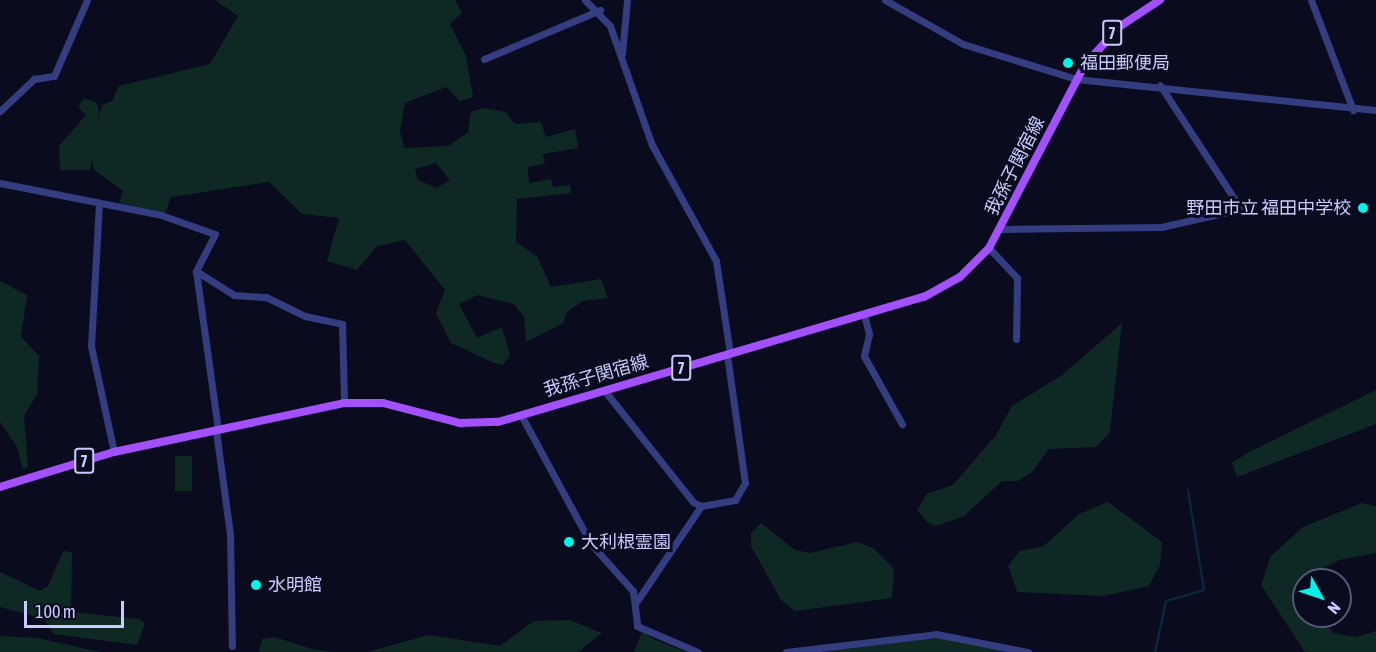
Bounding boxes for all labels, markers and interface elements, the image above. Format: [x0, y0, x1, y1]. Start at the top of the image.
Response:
road number: 7 [1102, 20, 1122, 46]
place label: 福田郵便局 [1080, 52, 1170, 74]
marker: 福田郵便局 [1061, 56, 1075, 70]
street label: 我孫子関宿線 [981, 113, 1049, 219]
place label: 野田市立 福田中学校 [1187, 197, 1351, 219]
marker: 野田市立 福田中学校 [1356, 201, 1370, 215]
street label: 我孫子関宿線 [541, 351, 651, 401]
road number: 7 [670, 355, 692, 381]
road number: 7 [74, 448, 94, 474]
place label: 大利根霊園 [581, 531, 671, 553]
marker: 大利根霊園 [562, 535, 576, 549]
north arrow [1292, 568, 1352, 628]
place label: 水明館 [268, 574, 322, 596]
marker: 水明館 [249, 578, 263, 592]
scale bar [27, 589, 128, 627]
text: N [1324, 599, 1344, 618]
text: 100 m [35, 601, 76, 622]

